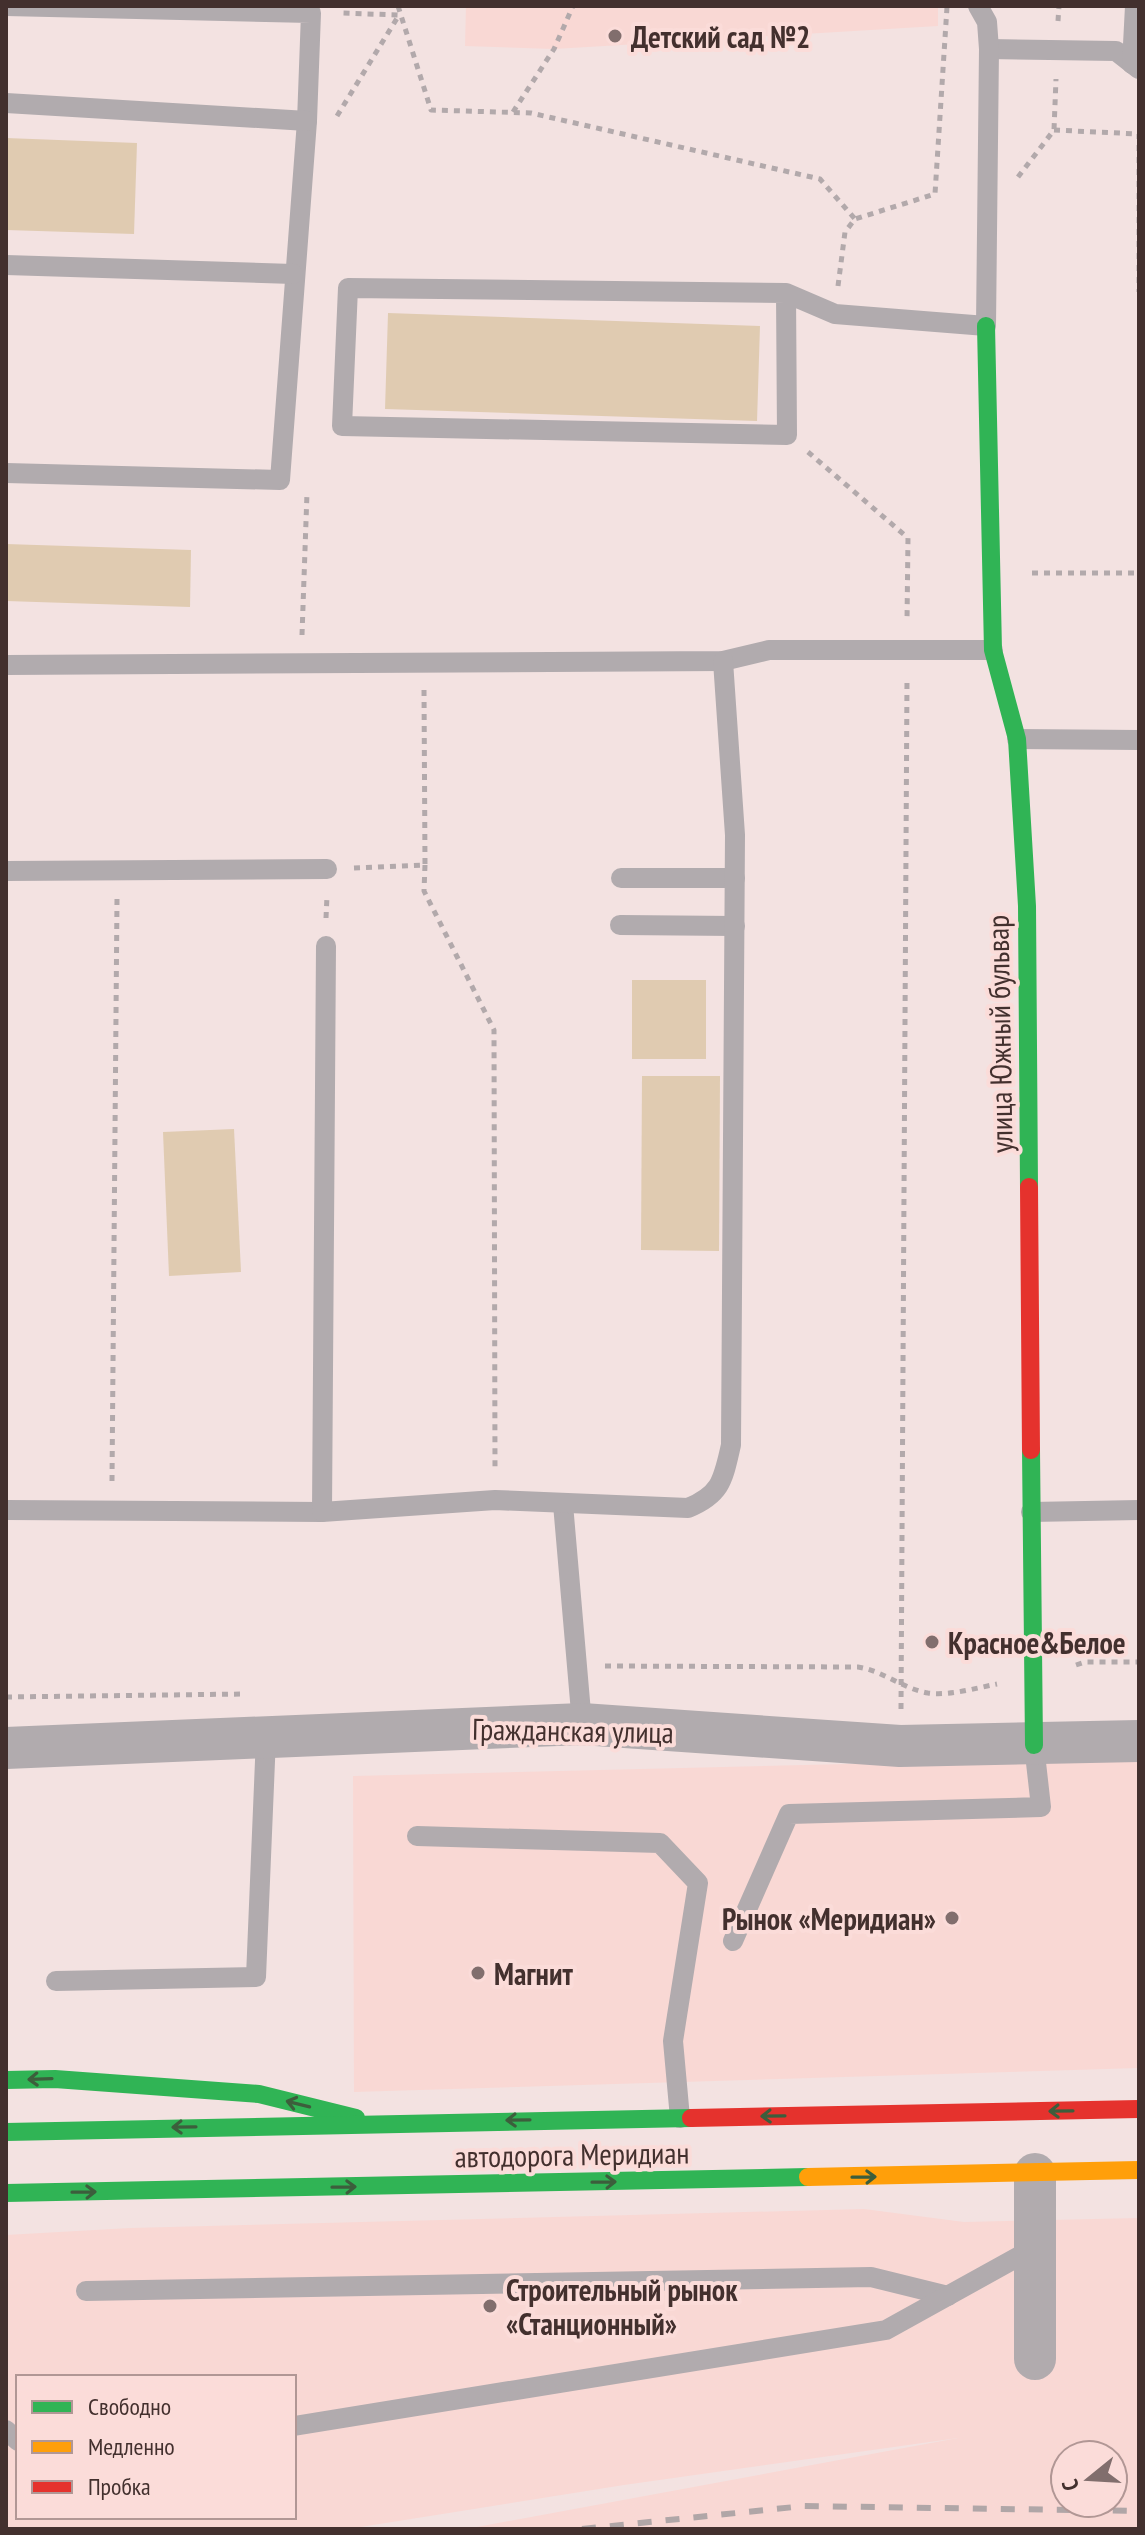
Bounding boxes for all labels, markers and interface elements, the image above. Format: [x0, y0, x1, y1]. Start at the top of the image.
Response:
place label: Детский сад №2 [631, 17, 810, 56]
marker: Детский сад №2 [606, 27, 624, 45]
street label: улица Южный бульвар [977, 914, 1021, 1154]
place label: Красное&Белое [948, 1623, 1126, 1662]
marker: Красное&Белое [923, 1633, 941, 1651]
street label: Гражданская улица [472, 1709, 674, 1751]
place label: Рынок «Меридиан» [722, 1899, 936, 1938]
marker: Рынок «Меридиан» [943, 1909, 961, 1927]
place label: Магнит [494, 1954, 573, 1993]
marker: Магнит [469, 1964, 487, 1982]
one-way arrow [27, 2072, 54, 2087]
one-way arrow [286, 2095, 312, 2110]
one-way arrow [1048, 2103, 1075, 2118]
one-way arrow [760, 2108, 787, 2124]
one-way arrow [505, 2113, 532, 2128]
one-way arrow [171, 2120, 198, 2135]
street label: автодорога Меридиан [454, 2132, 690, 2176]
one-way arrow [850, 2169, 877, 2185]
one-way arrow [590, 2174, 617, 2190]
one-way arrow [330, 2179, 357, 2195]
one-way arrow [70, 2184, 97, 2199]
place label: Строительный рынок «Станционный» [506, 2270, 738, 2343]
marker: Строительный рынок «Станционный» [481, 2297, 499, 2315]
legend [16, 2375, 296, 2519]
text: Свободно [88, 2391, 171, 2422]
text: Медленно [88, 2431, 175, 2462]
north arrow [1049, 2439, 1129, 2519]
text: Пробка [88, 2471, 151, 2502]
text: С [1055, 2476, 1085, 2494]

